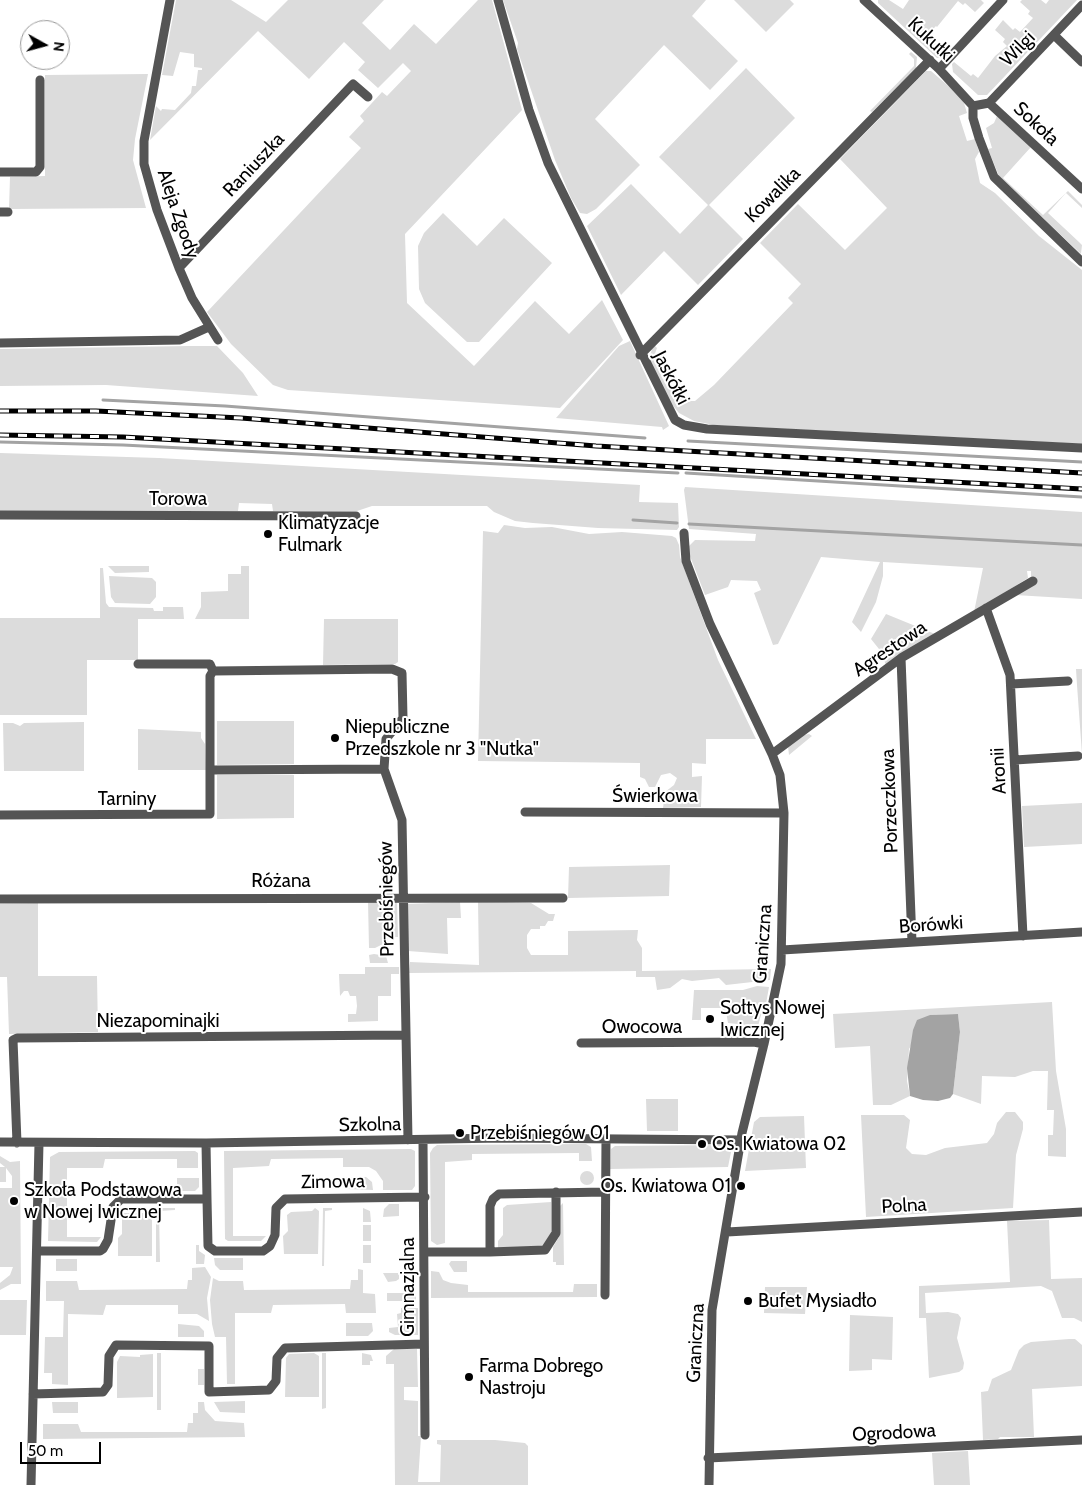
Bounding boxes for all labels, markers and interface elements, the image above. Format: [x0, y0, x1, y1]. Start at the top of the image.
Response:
street label: Kukułki [903, 13, 959, 67]
north arrow [20, 20, 70, 70]
street label: Wilgi [996, 27, 1040, 71]
text: N [49, 41, 68, 53]
street label: Sokoła [1009, 97, 1063, 151]
street label: Raniuszka [219, 128, 289, 202]
street label: Kowalika [740, 162, 806, 228]
street label: Aleja Zgody [152, 166, 204, 262]
street label: Jaskółki [648, 347, 694, 409]
street label: Torowa [149, 488, 207, 510]
place label: Klimatyzacje Fulmark [278, 512, 379, 556]
marker: Klimatyzacje Fulmark [262, 528, 274, 540]
street label: Agrestowa [849, 616, 931, 682]
place label: Niepubliczne Przedszkole nr 3 "Nutka" [345, 716, 539, 760]
marker: Niepubliczne Przedszkole nr 3 "Nutka" [329, 732, 341, 744]
street label: Aronii [986, 747, 1012, 795]
street label: Porzeczkowa [877, 748, 903, 854]
street label: Świerkowa [612, 785, 698, 807]
street label: Tarniny [98, 788, 156, 810]
street label: Przebiśniegów [375, 841, 399, 957]
street label: Różana [251, 870, 311, 892]
street label: Graniczna [749, 903, 777, 985]
street label: Borówki [898, 911, 964, 939]
place label: Sołtys Nowej Iwicznej [720, 997, 825, 1041]
street label: Niezapominajki [96, 1010, 220, 1032]
marker: Sołtys Nowej Iwicznej [704, 1013, 716, 1025]
street label: Owocowa [602, 1016, 682, 1038]
street label: Szkolna [339, 1113, 401, 1137]
place label: Przebiśniegów 01 [470, 1122, 609, 1144]
marker: Przebiśniegów 01 [454, 1127, 466, 1139]
place label: Os. Kwiatowa 02 [712, 1133, 846, 1155]
marker: Os. Kwiatowa 02 [696, 1138, 708, 1150]
street label: Zimowa [301, 1170, 365, 1194]
place label: Os. Kwiatowa 01 [601, 1175, 731, 1197]
place label: Szkoła Podstawowa w Nowej Iwicznej [24, 1179, 182, 1223]
marker: Os. Kwiatowa 01 [735, 1180, 747, 1192]
street label: Polna [881, 1193, 927, 1219]
marker: Szkoła Podstawowa w Nowej Iwicznej [8, 1195, 20, 1207]
street label: Gimnazjalna [397, 1237, 419, 1337]
place label: Bufet Mysiadło [758, 1290, 877, 1312]
marker: Bufet Mysiadło [742, 1295, 754, 1307]
street label: Graniczna [683, 1303, 709, 1383]
place label: Farma Dobrego Nastroju [479, 1355, 603, 1399]
marker: Farma Dobrego Nastroju [463, 1371, 475, 1383]
street label: Ogrodowa [852, 1419, 936, 1447]
scale bar [22, 1432, 104, 1464]
text: 50 m [28, 1442, 63, 1460]

